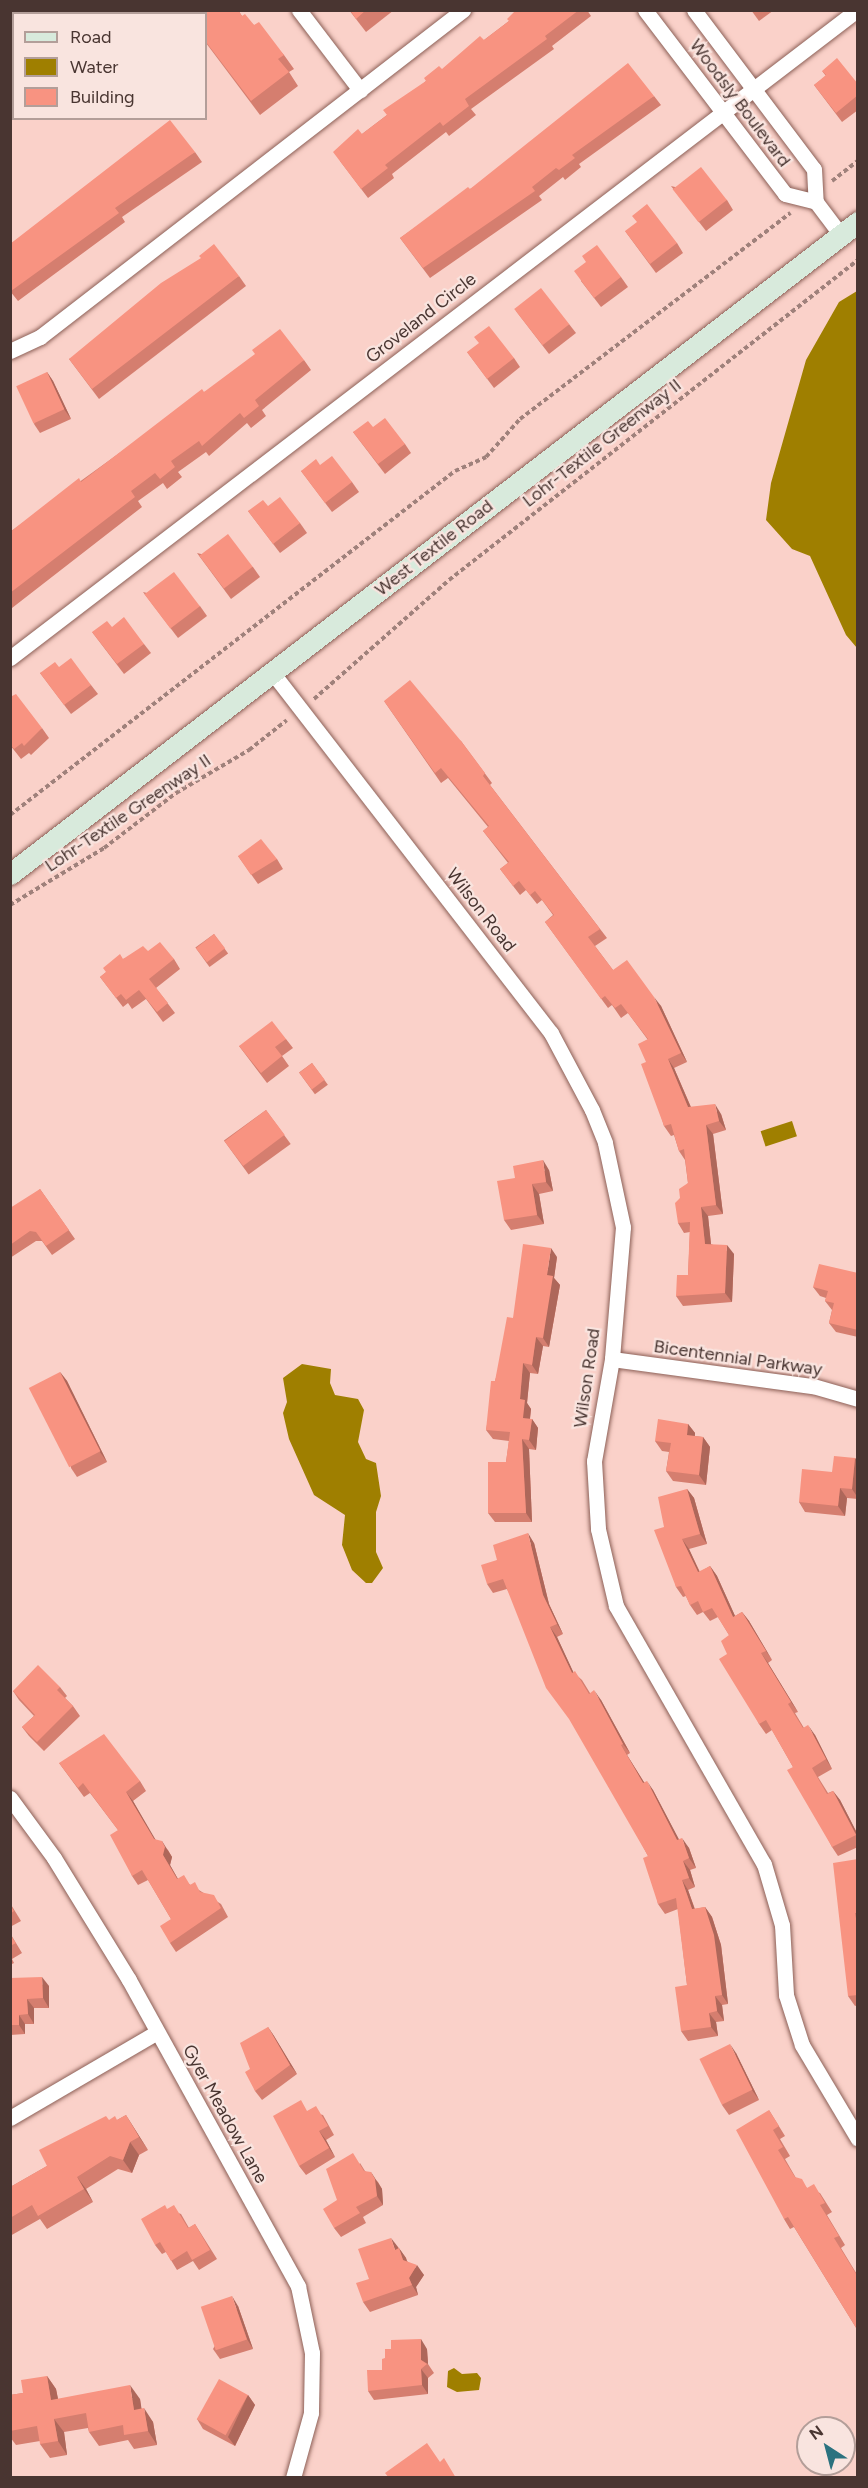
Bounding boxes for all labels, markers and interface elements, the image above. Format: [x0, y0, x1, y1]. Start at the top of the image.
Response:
legend [12, 12, 207, 120]
text: Road [70, 26, 111, 48]
street label: Woodsly Boulevard [685, 35, 795, 171]
text: Water [70, 56, 118, 78]
text: Building [70, 86, 135, 108]
street label: Groveland Circle [362, 268, 480, 368]
street label: Lohr-Textile Greenway II [518, 374, 686, 512]
street label: West Textile Road [371, 495, 497, 601]
street label: Lohr-Textile Greenway II [41, 749, 215, 877]
street label: Wilson Road [442, 864, 520, 956]
street label: Wilson Road [569, 1327, 605, 1429]
street label: Bicentennial Parkway [652, 1335, 824, 1381]
street label: Gyer Meadow Lane [178, 2041, 272, 2187]
north arrow [796, 2416, 856, 2476]
text: N [806, 2421, 827, 2444]

